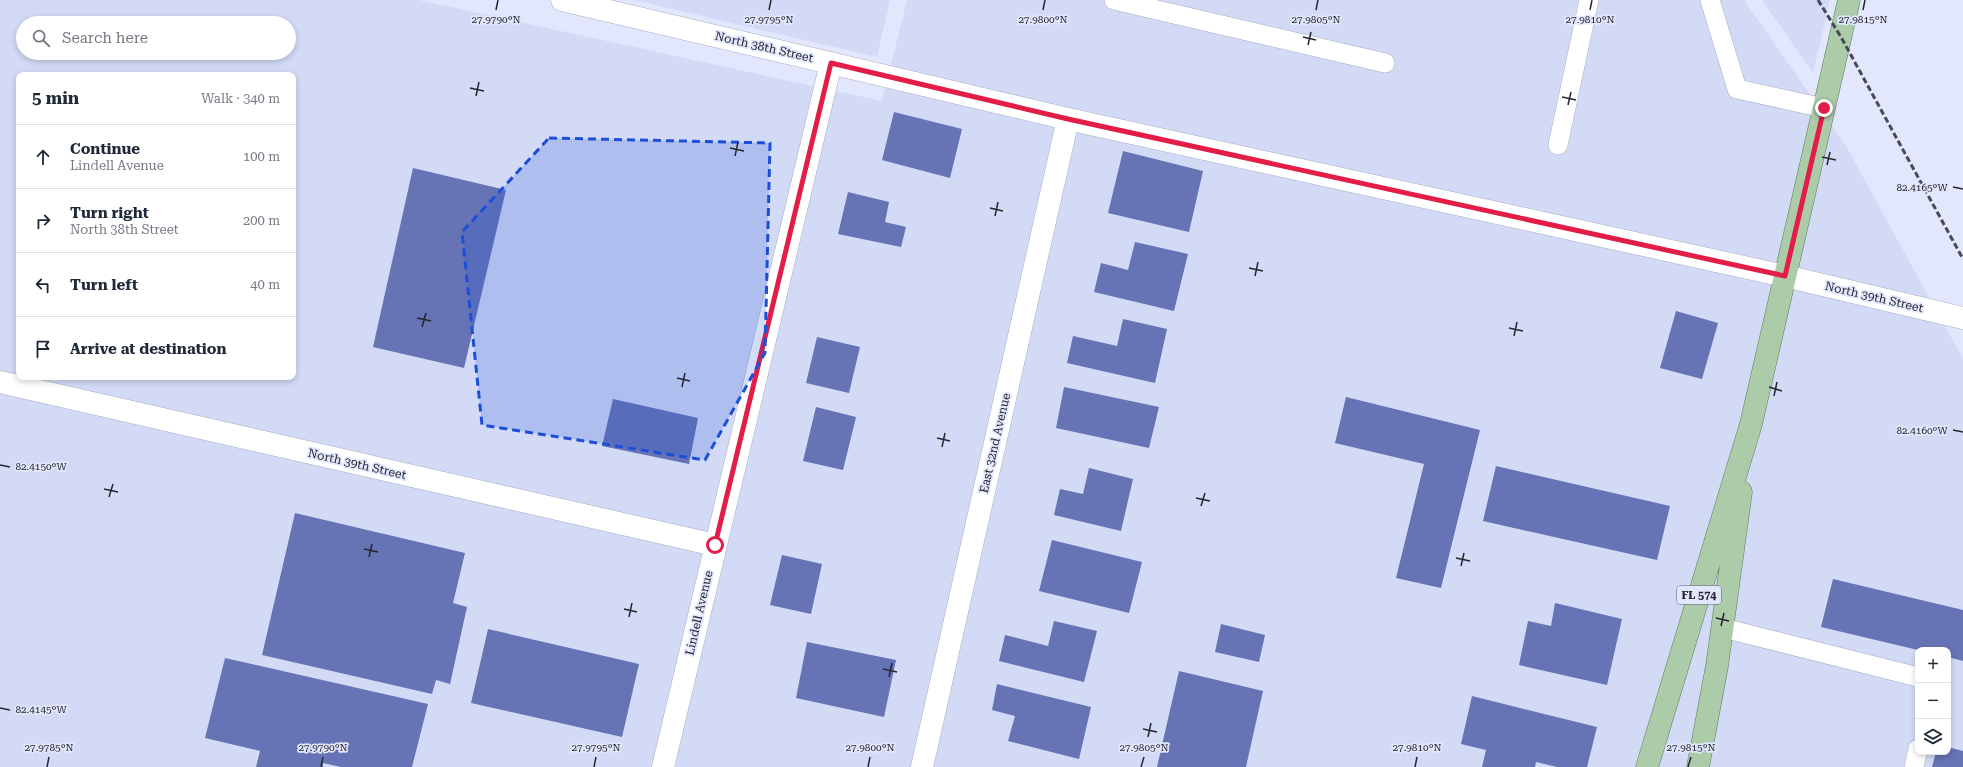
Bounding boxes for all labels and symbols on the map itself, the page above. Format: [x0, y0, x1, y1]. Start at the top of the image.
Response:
text: 27.9790°N [471, 14, 521, 25]
text: 27.9795°N [744, 14, 794, 25]
text: 27.9800°N [1018, 14, 1068, 25]
text: 27.9805°N [1291, 14, 1341, 25]
text: 27.9810°N [1565, 14, 1615, 25]
text: 27.9815°N [1838, 14, 1888, 25]
street label: North 38th Street [714, 29, 815, 65]
route end [1815, 99, 1833, 117]
text: 82.4165°W [1896, 182, 1948, 193]
street label: North 39th Street [1824, 279, 1925, 315]
street label: East 32nd Avenue [977, 391, 1013, 494]
text: 82.4160°W [1896, 425, 1948, 436]
street label: North 39th Street [307, 446, 408, 482]
text: 82.4150°W [15, 461, 67, 472]
route start [706, 536, 724, 554]
street label: Lindell Avenue [682, 569, 716, 657]
road number: FL 574 [1677, 586, 1721, 604]
text: 82.4145°W [15, 704, 67, 715]
text: 27.9785°N [24, 742, 74, 753]
text: 27.9790°N [298, 742, 348, 753]
text: 27.9795°N [571, 742, 621, 753]
text: 27.9800°N [845, 742, 895, 753]
text: 27.9805°N [1119, 742, 1169, 753]
text: 27.9810°N [1392, 742, 1442, 753]
text: 27.9815°N [1666, 742, 1716, 753]

